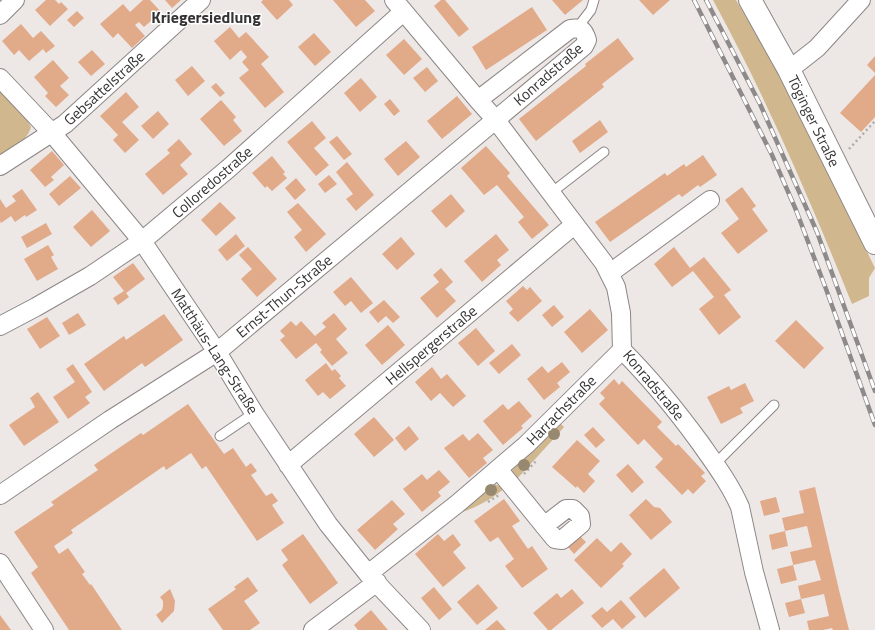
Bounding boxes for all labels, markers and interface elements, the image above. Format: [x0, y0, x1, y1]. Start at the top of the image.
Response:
district label: Kriegersiedlung [151, 5, 261, 29]
street label: Konradstraße [508, 37, 588, 111]
street label: Gebsattelstraße [58, 45, 150, 131]
street label: Töginger Straße [782, 71, 846, 171]
street label: Colloredostraße [167, 140, 257, 224]
street label: Ernst-Thun-Straße [231, 249, 337, 343]
street label: Matthäus-Lang-Straße [166, 283, 264, 419]
street label: Hellspergerstraße [380, 300, 482, 390]
street label: Konradstraße [618, 345, 690, 425]
street label: Harrachstraße [521, 370, 601, 450]

